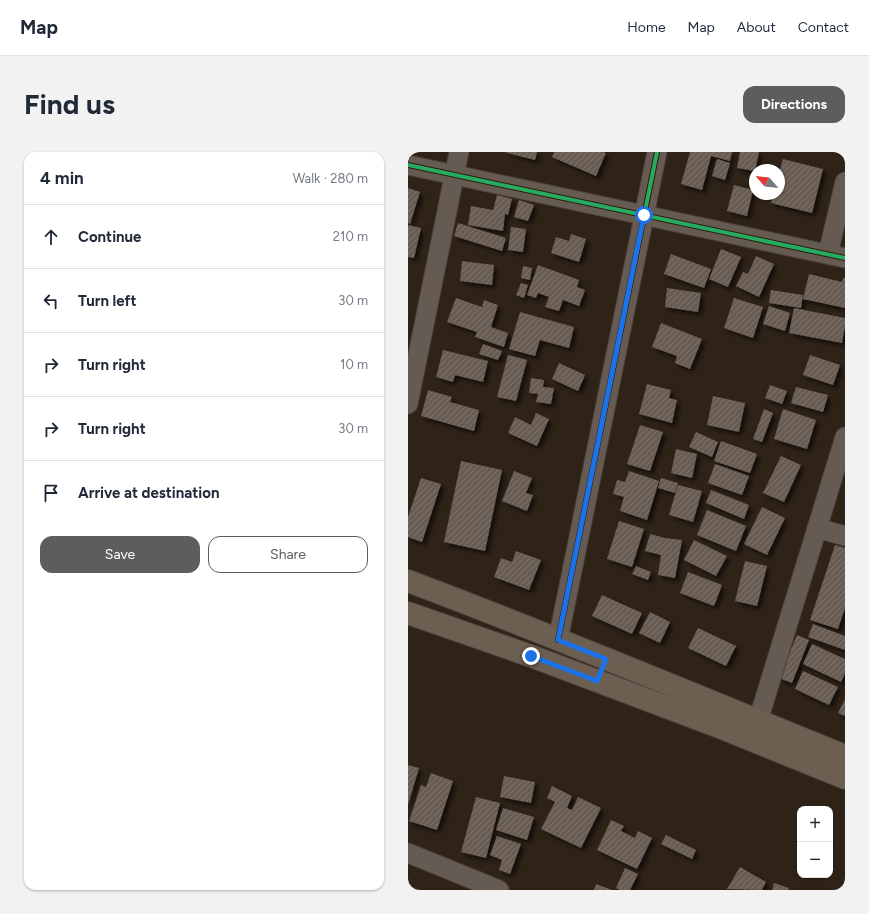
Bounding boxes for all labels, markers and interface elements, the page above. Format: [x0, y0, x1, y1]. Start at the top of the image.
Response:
text: Map [20, 16, 58, 39]
text: Home [627, 19, 666, 36]
text: Map [688, 19, 715, 36]
text: About [737, 19, 776, 36]
text: Contact [798, 19, 849, 36]
button: Directions [743, 86, 845, 123]
text: Find us [24, 87, 115, 121]
north arrow [749, 164, 785, 200]
text: 4 min [40, 168, 84, 188]
text: Walk · 280 m [293, 171, 368, 186]
route start [635, 206, 653, 224]
icon: ahead [40, 226, 62, 248]
text: Continue [78, 228, 141, 246]
text: 210 m [333, 229, 368, 244]
icon: left [40, 290, 62, 312]
text: Turn left [78, 292, 136, 310]
text: 30 m [338, 293, 368, 308]
icon: right [40, 354, 62, 376]
text: Turn right [78, 356, 146, 374]
text: 10 m [340, 357, 368, 372]
icon: right [40, 418, 62, 440]
text: Turn right [78, 420, 146, 438]
text: 30 m [338, 421, 368, 436]
icon: arrive [40, 482, 62, 504]
text: Arrive at destination [78, 484, 219, 502]
button: Save [40, 536, 200, 573]
button: Share [208, 536, 368, 573]
route end [522, 647, 540, 665]
map controls [797, 806, 833, 878]
button: + [797, 806, 833, 842]
button: − [797, 842, 833, 878]

